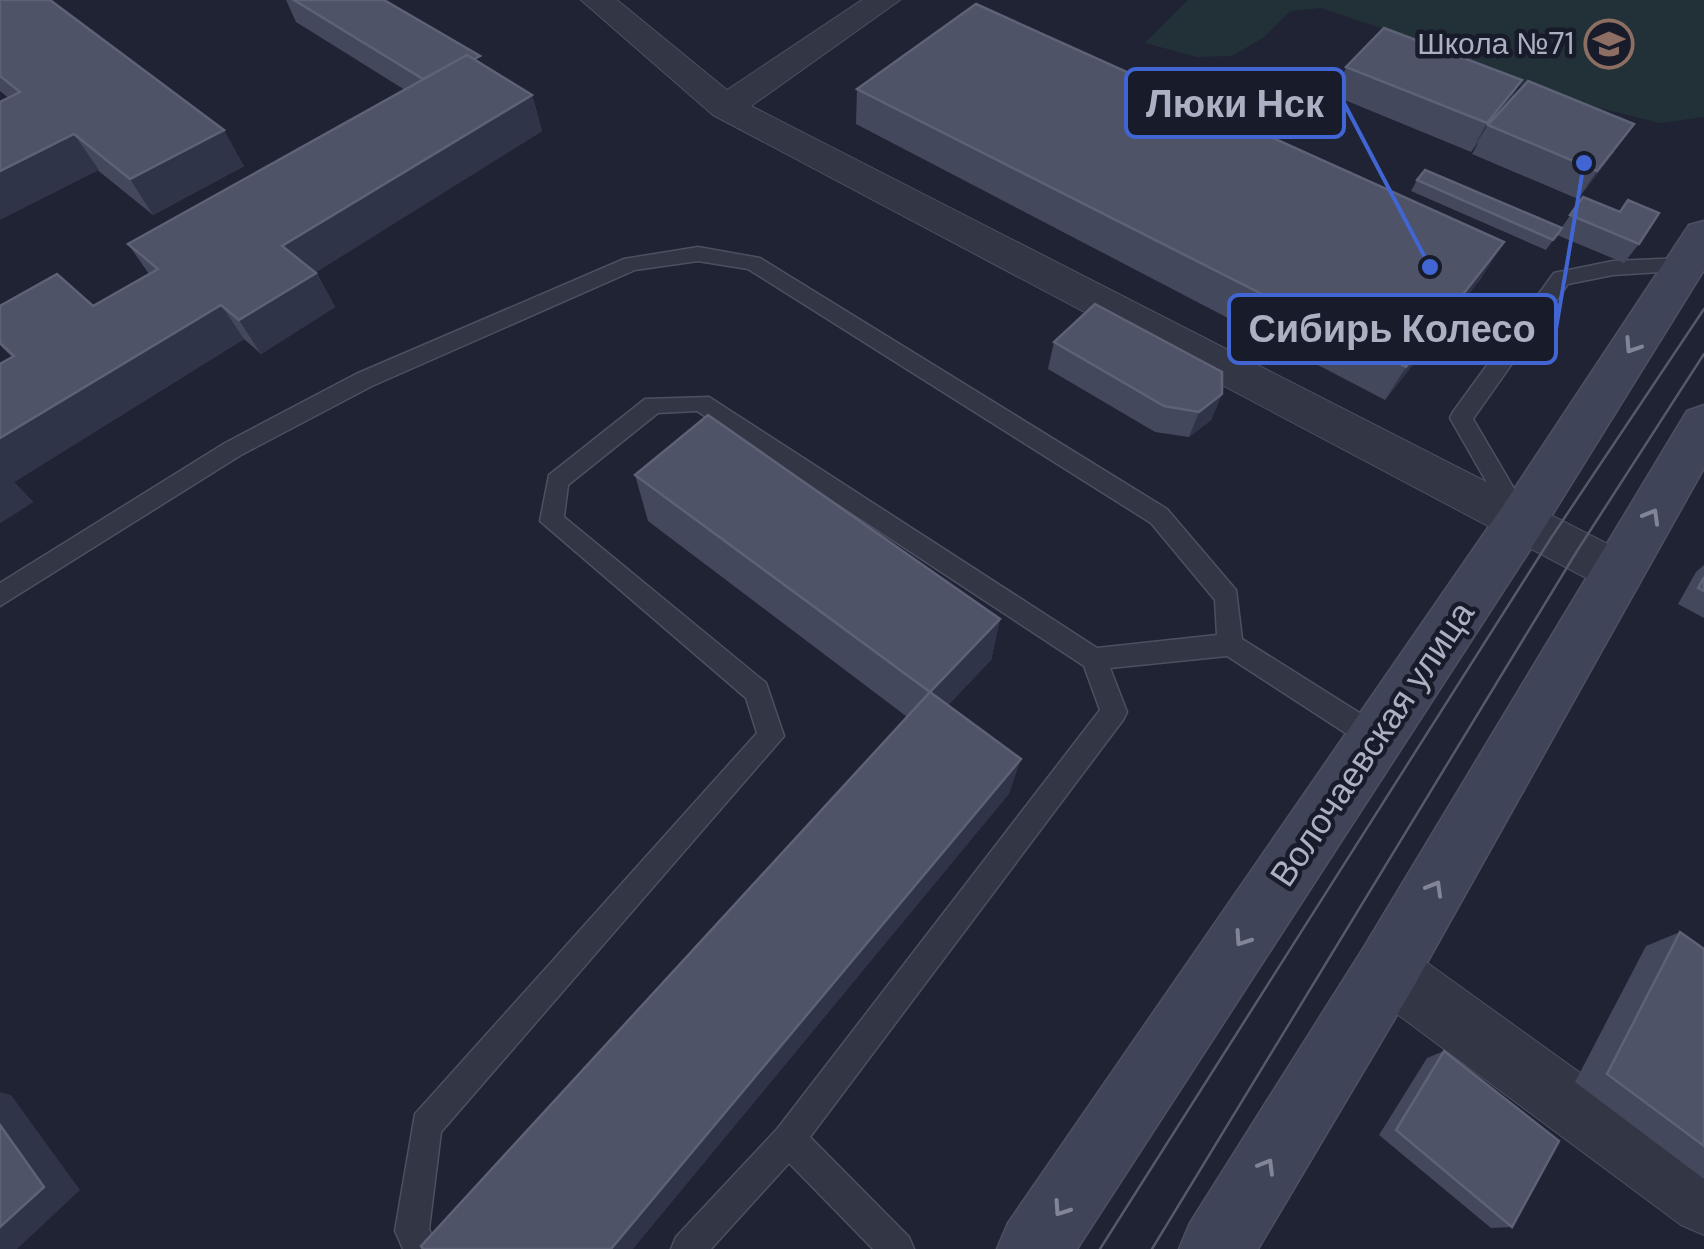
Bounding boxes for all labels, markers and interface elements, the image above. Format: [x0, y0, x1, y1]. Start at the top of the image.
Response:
school or university icon: Школа №71 [1583, 18, 1635, 70]
place label: Школа №71 [1417, 24, 1574, 63]
callout: Люки Нск [1126, 69, 1344, 137]
text: Люки Нск [1146, 79, 1325, 129]
callout: Сибирь Колесо [1229, 295, 1556, 363]
text: Сибирь Колесо [1248, 304, 1536, 354]
one-way arrow [1626, 335, 1645, 353]
one-way arrow [1640, 509, 1659, 527]
street label: Волочаевская улица [1259, 592, 1485, 895]
one-way arrow [1423, 881, 1442, 899]
one-way arrow [1235, 928, 1254, 946]
one-way arrow [1255, 1159, 1274, 1177]
one-way arrow [1054, 1198, 1073, 1216]

